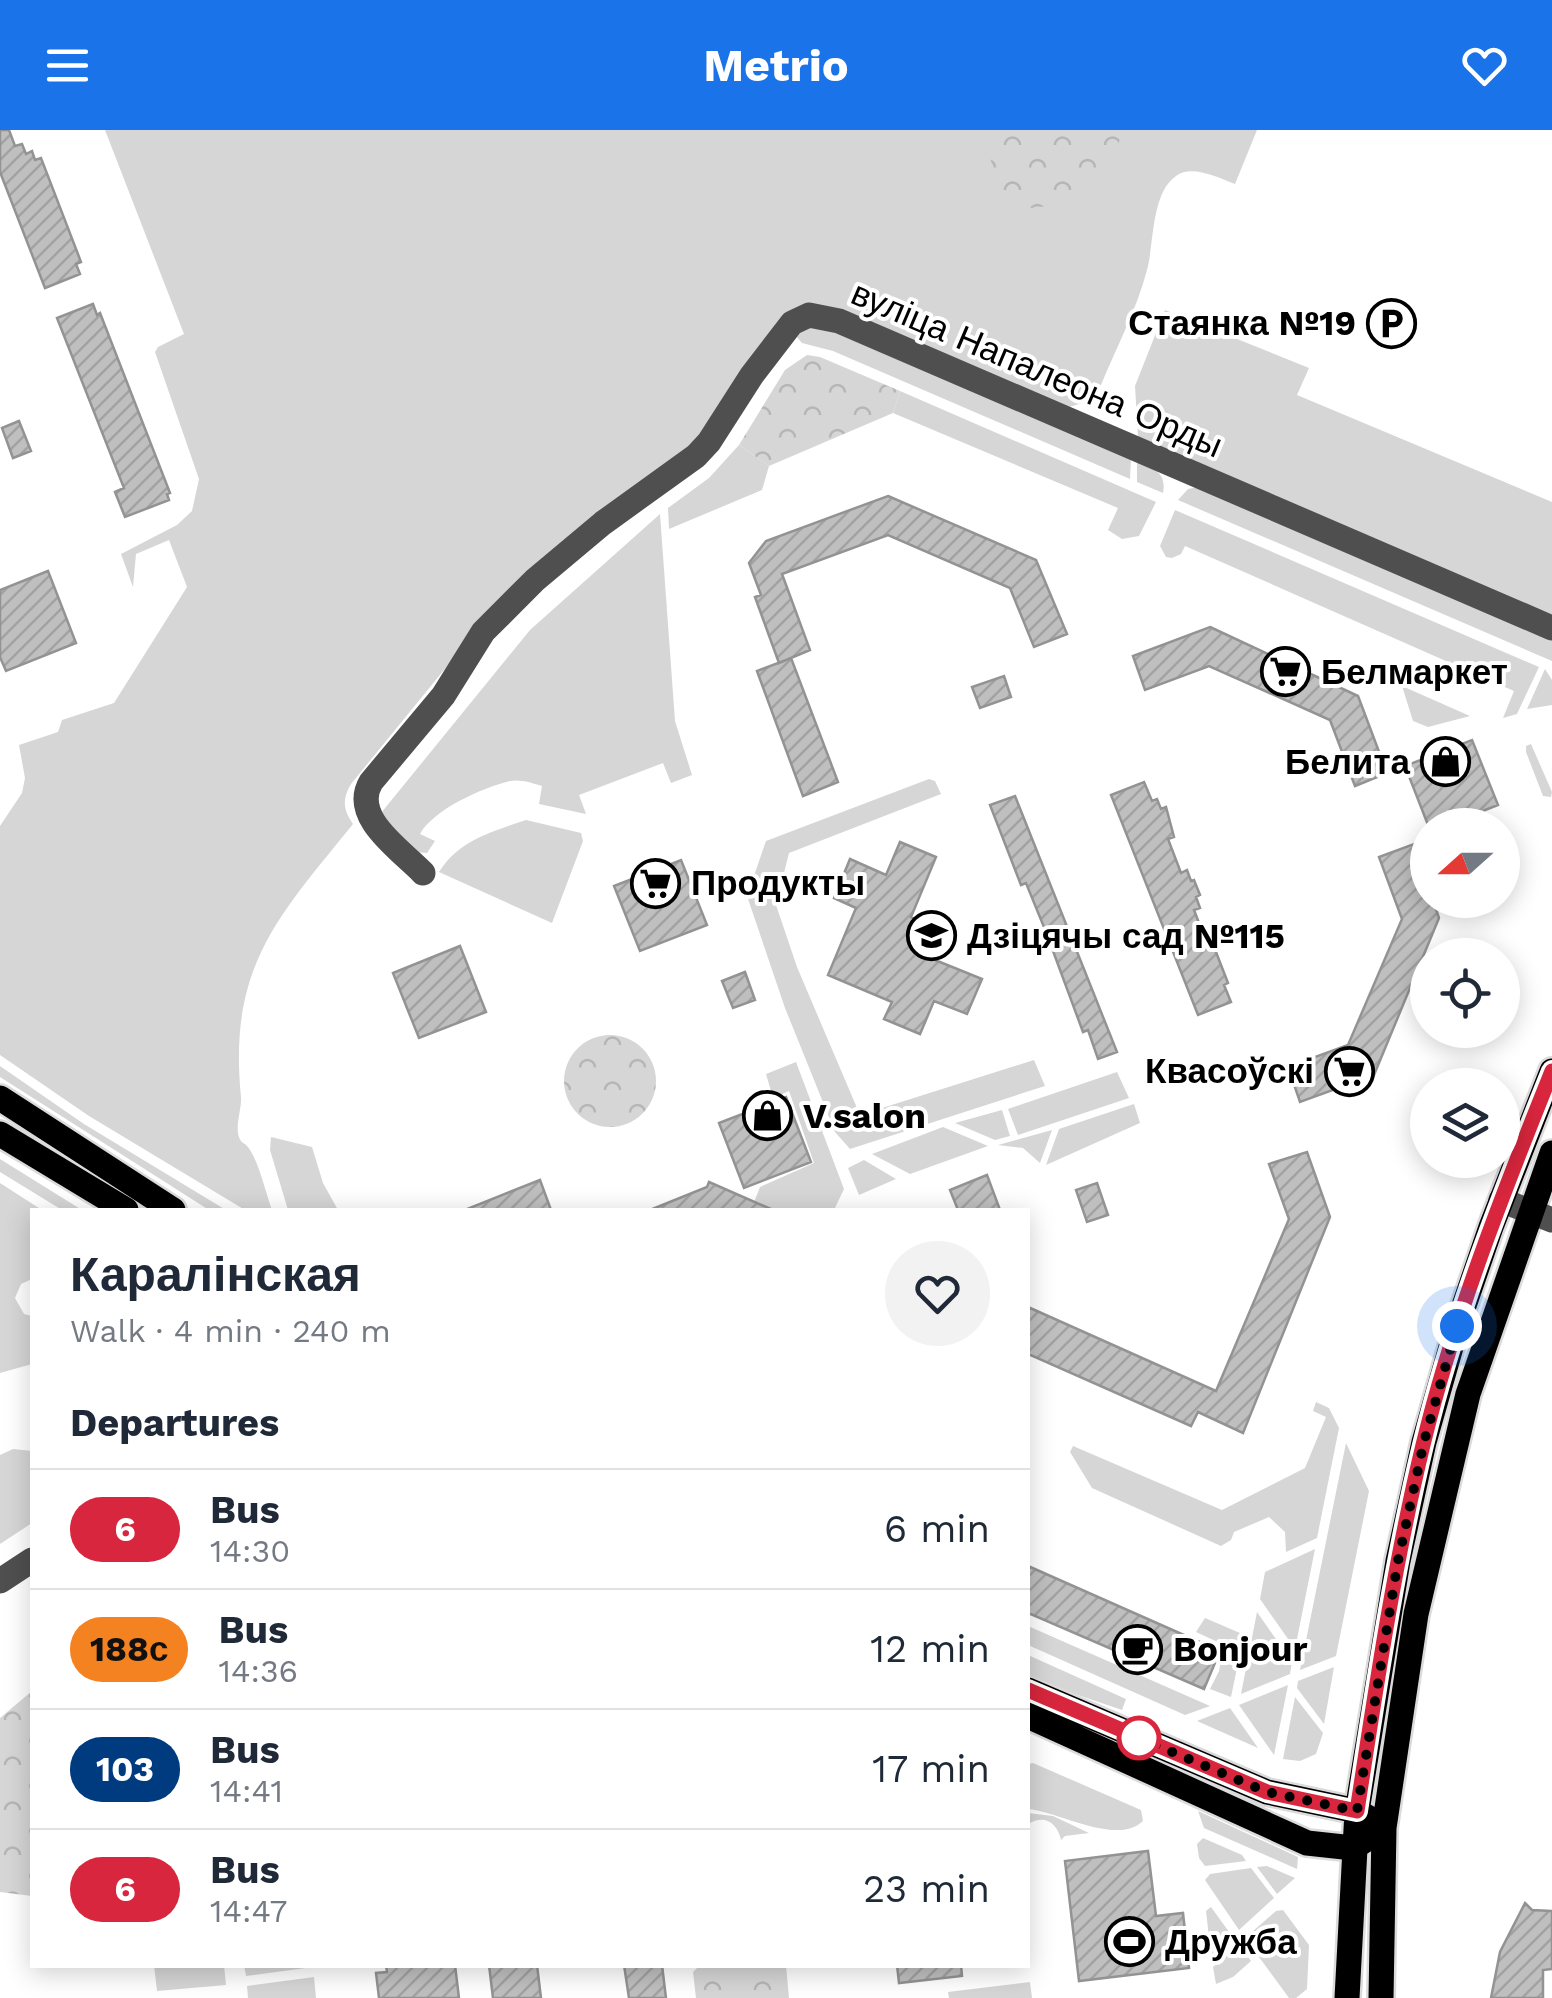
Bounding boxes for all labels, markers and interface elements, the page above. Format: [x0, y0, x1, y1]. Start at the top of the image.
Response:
icon: menu [40, 38, 95, 93]
icon: heart [1457, 38, 1512, 93]
text: Metrio [703, 39, 849, 92]
street label: вуліца Напалеона Орды [845, 272, 1229, 466]
parking icon: Стаянка №19 [1365, 297, 1417, 349]
place label: Стаянка №19 [1128, 302, 1356, 344]
supermarket icon: Белмаркет [1260, 646, 1312, 698]
place label: Белмаркет [1321, 651, 1508, 693]
shop icon: Белита [1419, 736, 1471, 788]
place label: Белита [1285, 741, 1411, 783]
north arrow [1410, 808, 1520, 918]
map controls [1410, 808, 1520, 1178]
supermarket icon: Продукты [630, 857, 682, 909]
place label: Продукты [691, 862, 865, 904]
school or university icon: Дзіцячы сад №115 [906, 910, 958, 962]
place label: Дзіцячы сад №115 [967, 915, 1285, 957]
button: locate [1410, 938, 1520, 1048]
supermarket icon: Квасоўскі [1323, 1045, 1375, 1097]
place label: Квасоўскі [1145, 1050, 1314, 1092]
button: layers [1410, 1068, 1520, 1178]
shop icon: V.salon [742, 1090, 794, 1142]
place label: V.salon [803, 1095, 926, 1137]
button: heart [885, 1241, 990, 1346]
text: Каралінская [70, 1246, 361, 1303]
your location [1432, 1301, 1482, 1351]
text: Walk · 4 min · 240 m [70, 1312, 391, 1350]
text: Departures [70, 1401, 279, 1445]
text: Bus [210, 1488, 280, 1532]
text: 6 min [884, 1507, 990, 1551]
text: 6 [114, 1508, 136, 1550]
text: 14:30 [210, 1532, 290, 1570]
text: Bus [218, 1608, 288, 1652]
cafe icon: Bonjour [1112, 1623, 1164, 1675]
text: 12 min [870, 1627, 990, 1671]
text: 188с [90, 1628, 168, 1670]
place label: Bonjour [1173, 1628, 1307, 1670]
text: 14:36 [218, 1652, 298, 1690]
unlabelled marker [1118, 1717, 1160, 1759]
text: Bus [210, 1728, 280, 1772]
text: 17 min [872, 1747, 990, 1791]
text: 103 [96, 1748, 154, 1790]
text: 14:41 [210, 1772, 283, 1810]
text: Bus [210, 1848, 280, 1892]
text: 23 min [863, 1867, 990, 1911]
text: 6 [114, 1868, 136, 1910]
text: 14:47 [210, 1892, 287, 1930]
sports icon: Дружба [1104, 1916, 1156, 1968]
place label: Дружба [1165, 1921, 1297, 1963]

